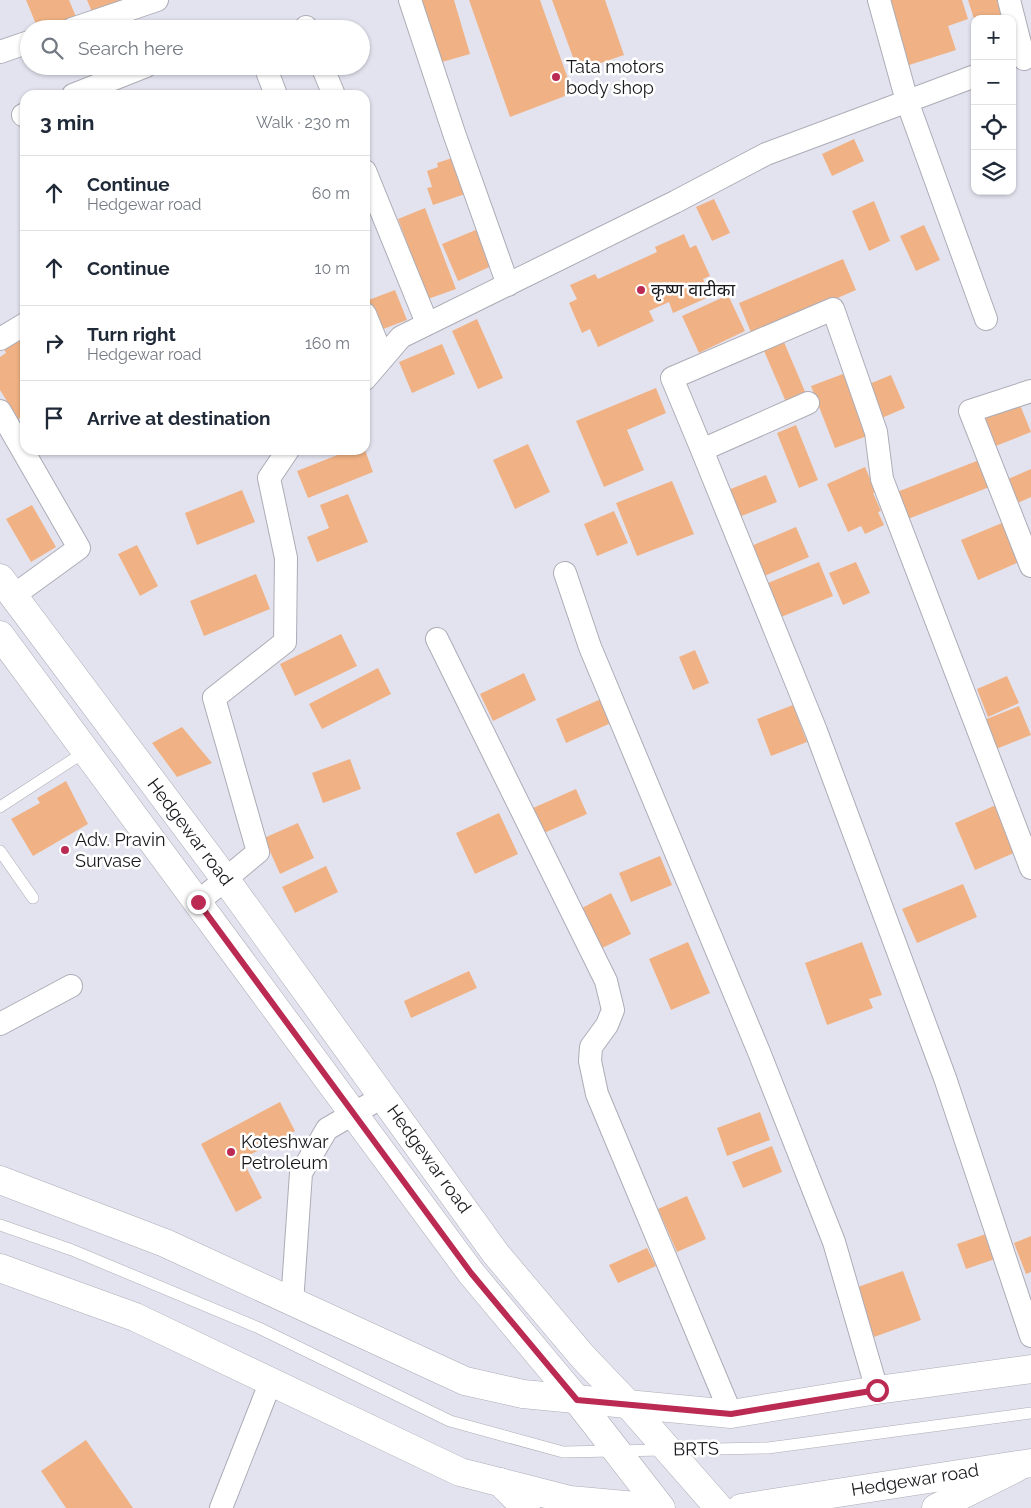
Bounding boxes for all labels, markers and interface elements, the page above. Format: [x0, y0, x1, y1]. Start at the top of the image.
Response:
map controls [971, 15, 1016, 195]
button: + [971, 15, 1016, 60]
search box [20, 20, 370, 75]
icon: search [38, 34, 66, 62]
text: Search here [78, 37, 184, 59]
place label: Tata motors body shop [566, 56, 664, 98]
button: − [971, 60, 1016, 105]
marker: Tata motors body shop [550, 71, 562, 83]
button: locate [971, 105, 1016, 150]
text: 3 min [40, 110, 94, 135]
text: Walk · 230 m [256, 113, 350, 132]
button: layers [971, 150, 1016, 195]
text: Continue [87, 173, 170, 195]
icon: ahead [40, 179, 68, 207]
text: 60 m [312, 184, 350, 203]
text: Hedgewar road [87, 195, 201, 214]
icon: ahead [40, 254, 68, 282]
text: Continue [87, 257, 170, 279]
text: 10 m [315, 259, 350, 278]
place label: कृष्ण वाटीका [651, 279, 735, 302]
marker: कृष्ण वाटीका [635, 284, 647, 296]
text: Turn right [87, 323, 176, 345]
icon: right [40, 329, 68, 357]
text: 160 m [305, 334, 350, 353]
text: Hedgewar road [87, 345, 201, 364]
icon: arrive [40, 404, 68, 432]
text: Arrive at destination [87, 407, 271, 429]
street label: Hedgewar road [143, 774, 238, 889]
place label: Adv. Pravin Survase [75, 829, 165, 871]
marker: Adv. Pravin Survase [59, 844, 71, 856]
route end [187, 891, 210, 914]
street label: Hedgewar road [383, 1100, 476, 1217]
place label: Koteshwar Petroleum [241, 1131, 329, 1173]
marker: Koteshwar Petroleum [225, 1146, 237, 1158]
route start [866, 1379, 889, 1402]
street label: BRTS [673, 1438, 719, 1459]
street label: Hedgewar road [850, 1459, 980, 1500]

